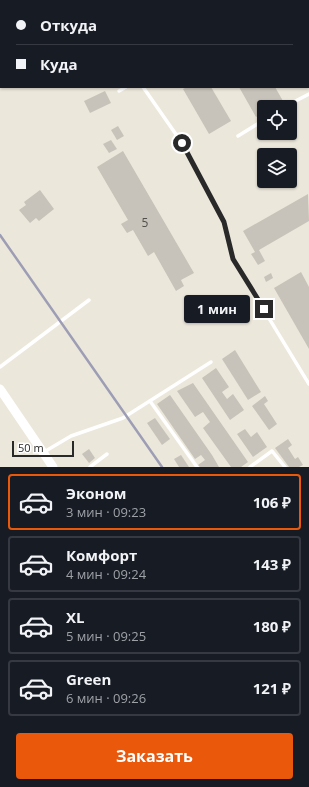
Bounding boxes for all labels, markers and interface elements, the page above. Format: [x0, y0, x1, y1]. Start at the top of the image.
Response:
text: Откуда [40, 15, 97, 35]
text: Куда [40, 54, 78, 74]
map controls [257, 100, 297, 188]
button: locate [257, 100, 297, 140]
route start [173, 134, 191, 152]
button: layers [257, 148, 297, 188]
house number: 5 [142, 214, 149, 231]
callout: 1 мин [184, 295, 250, 323]
text: 1 мин [197, 300, 237, 318]
route end [255, 300, 273, 318]
scale bar [12, 439, 74, 458]
text: 50 m [18, 440, 44, 455]
text: Эконом [66, 483, 126, 503]
icon: car [18, 484, 54, 520]
text: 106 ₽ [253, 492, 291, 512]
text: 3 мин · 09:23 [66, 503, 146, 521]
text: Комфорт [66, 545, 137, 565]
icon: car [18, 546, 54, 582]
text: 143 ₽ [253, 554, 291, 574]
text: 4 мин · 09:24 [66, 565, 146, 583]
text: XL [66, 607, 84, 627]
icon: car [18, 608, 54, 644]
text: 180 ₽ [253, 616, 291, 636]
text: 5 мин · 09:25 [66, 627, 146, 645]
text: Green [66, 669, 111, 689]
icon: car [18, 670, 54, 706]
text: 121 ₽ [253, 678, 291, 698]
text: 6 мин · 09:26 [66, 689, 146, 707]
button: Заказать [16, 733, 293, 779]

